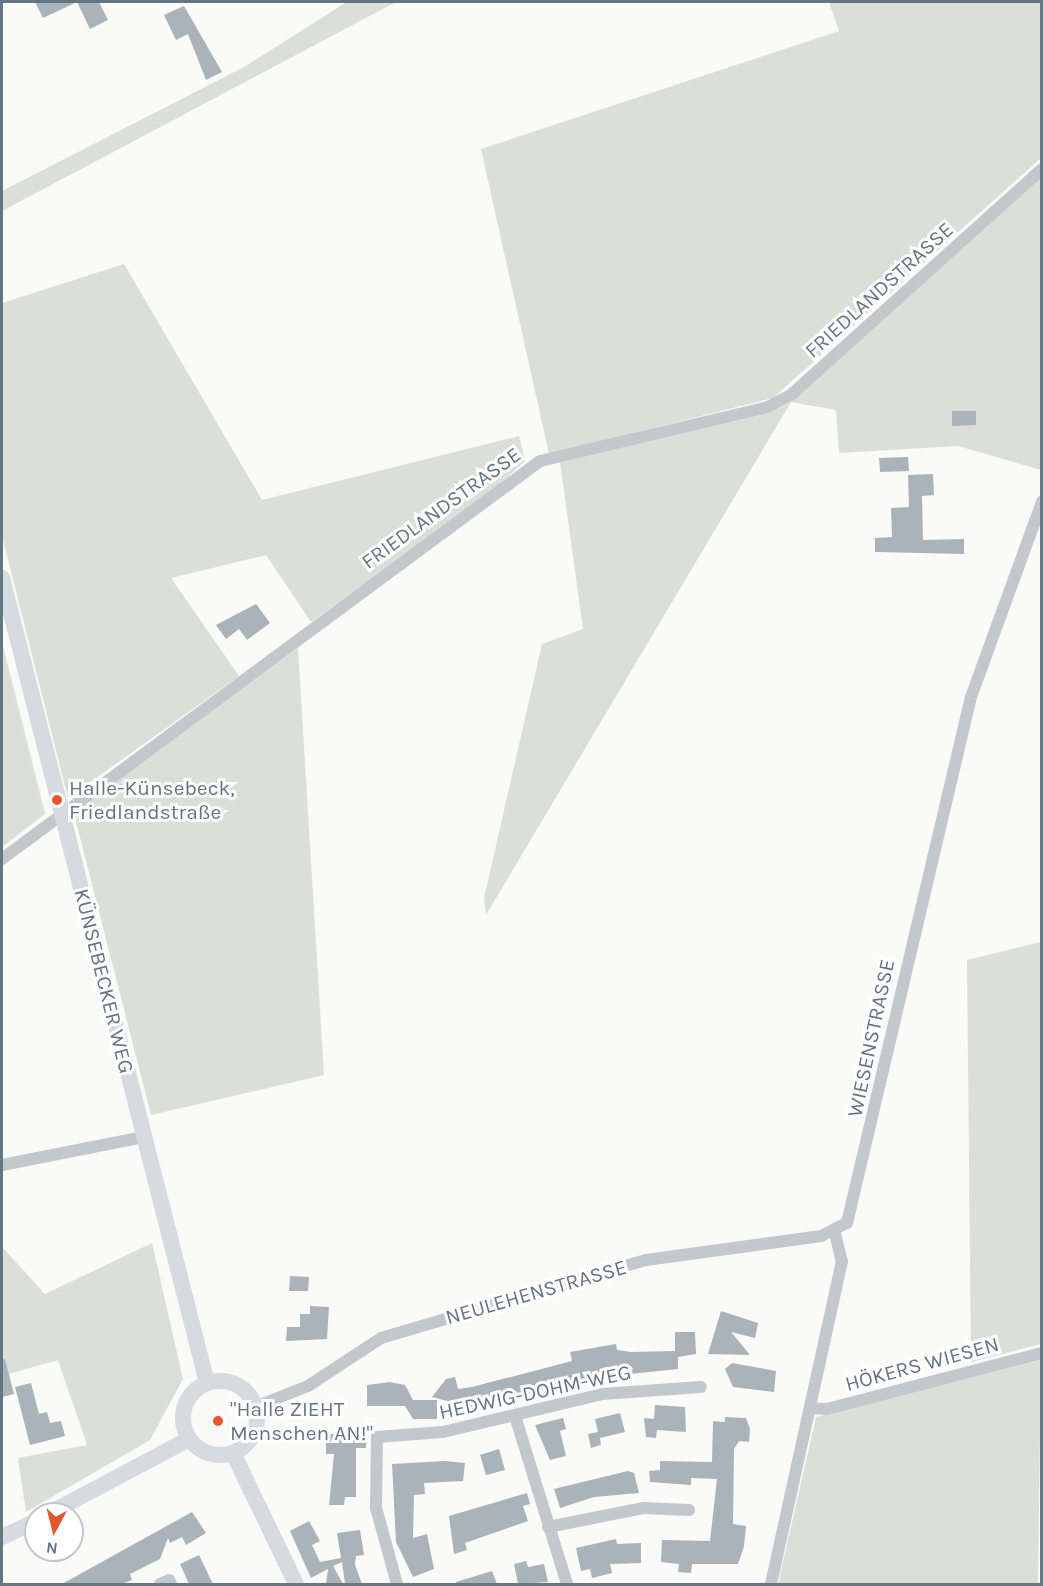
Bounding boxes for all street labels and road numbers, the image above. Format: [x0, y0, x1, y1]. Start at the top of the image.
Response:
street label: FRIEDLANDSTRASSE [800, 217, 958, 363]
street label: FRIEDLANDSTRASSE [356, 442, 526, 574]
street label: KÜNSEBECKER WEG [69, 886, 139, 1076]
street label: WIESENSTRASSE [842, 957, 900, 1119]
street label: NEULEHENSTRASSE [443, 1254, 629, 1330]
street label: HÖKERS WIESEN [842, 1331, 1002, 1397]
street label: HEDWIG-DOHM-WEG [437, 1359, 633, 1425]

